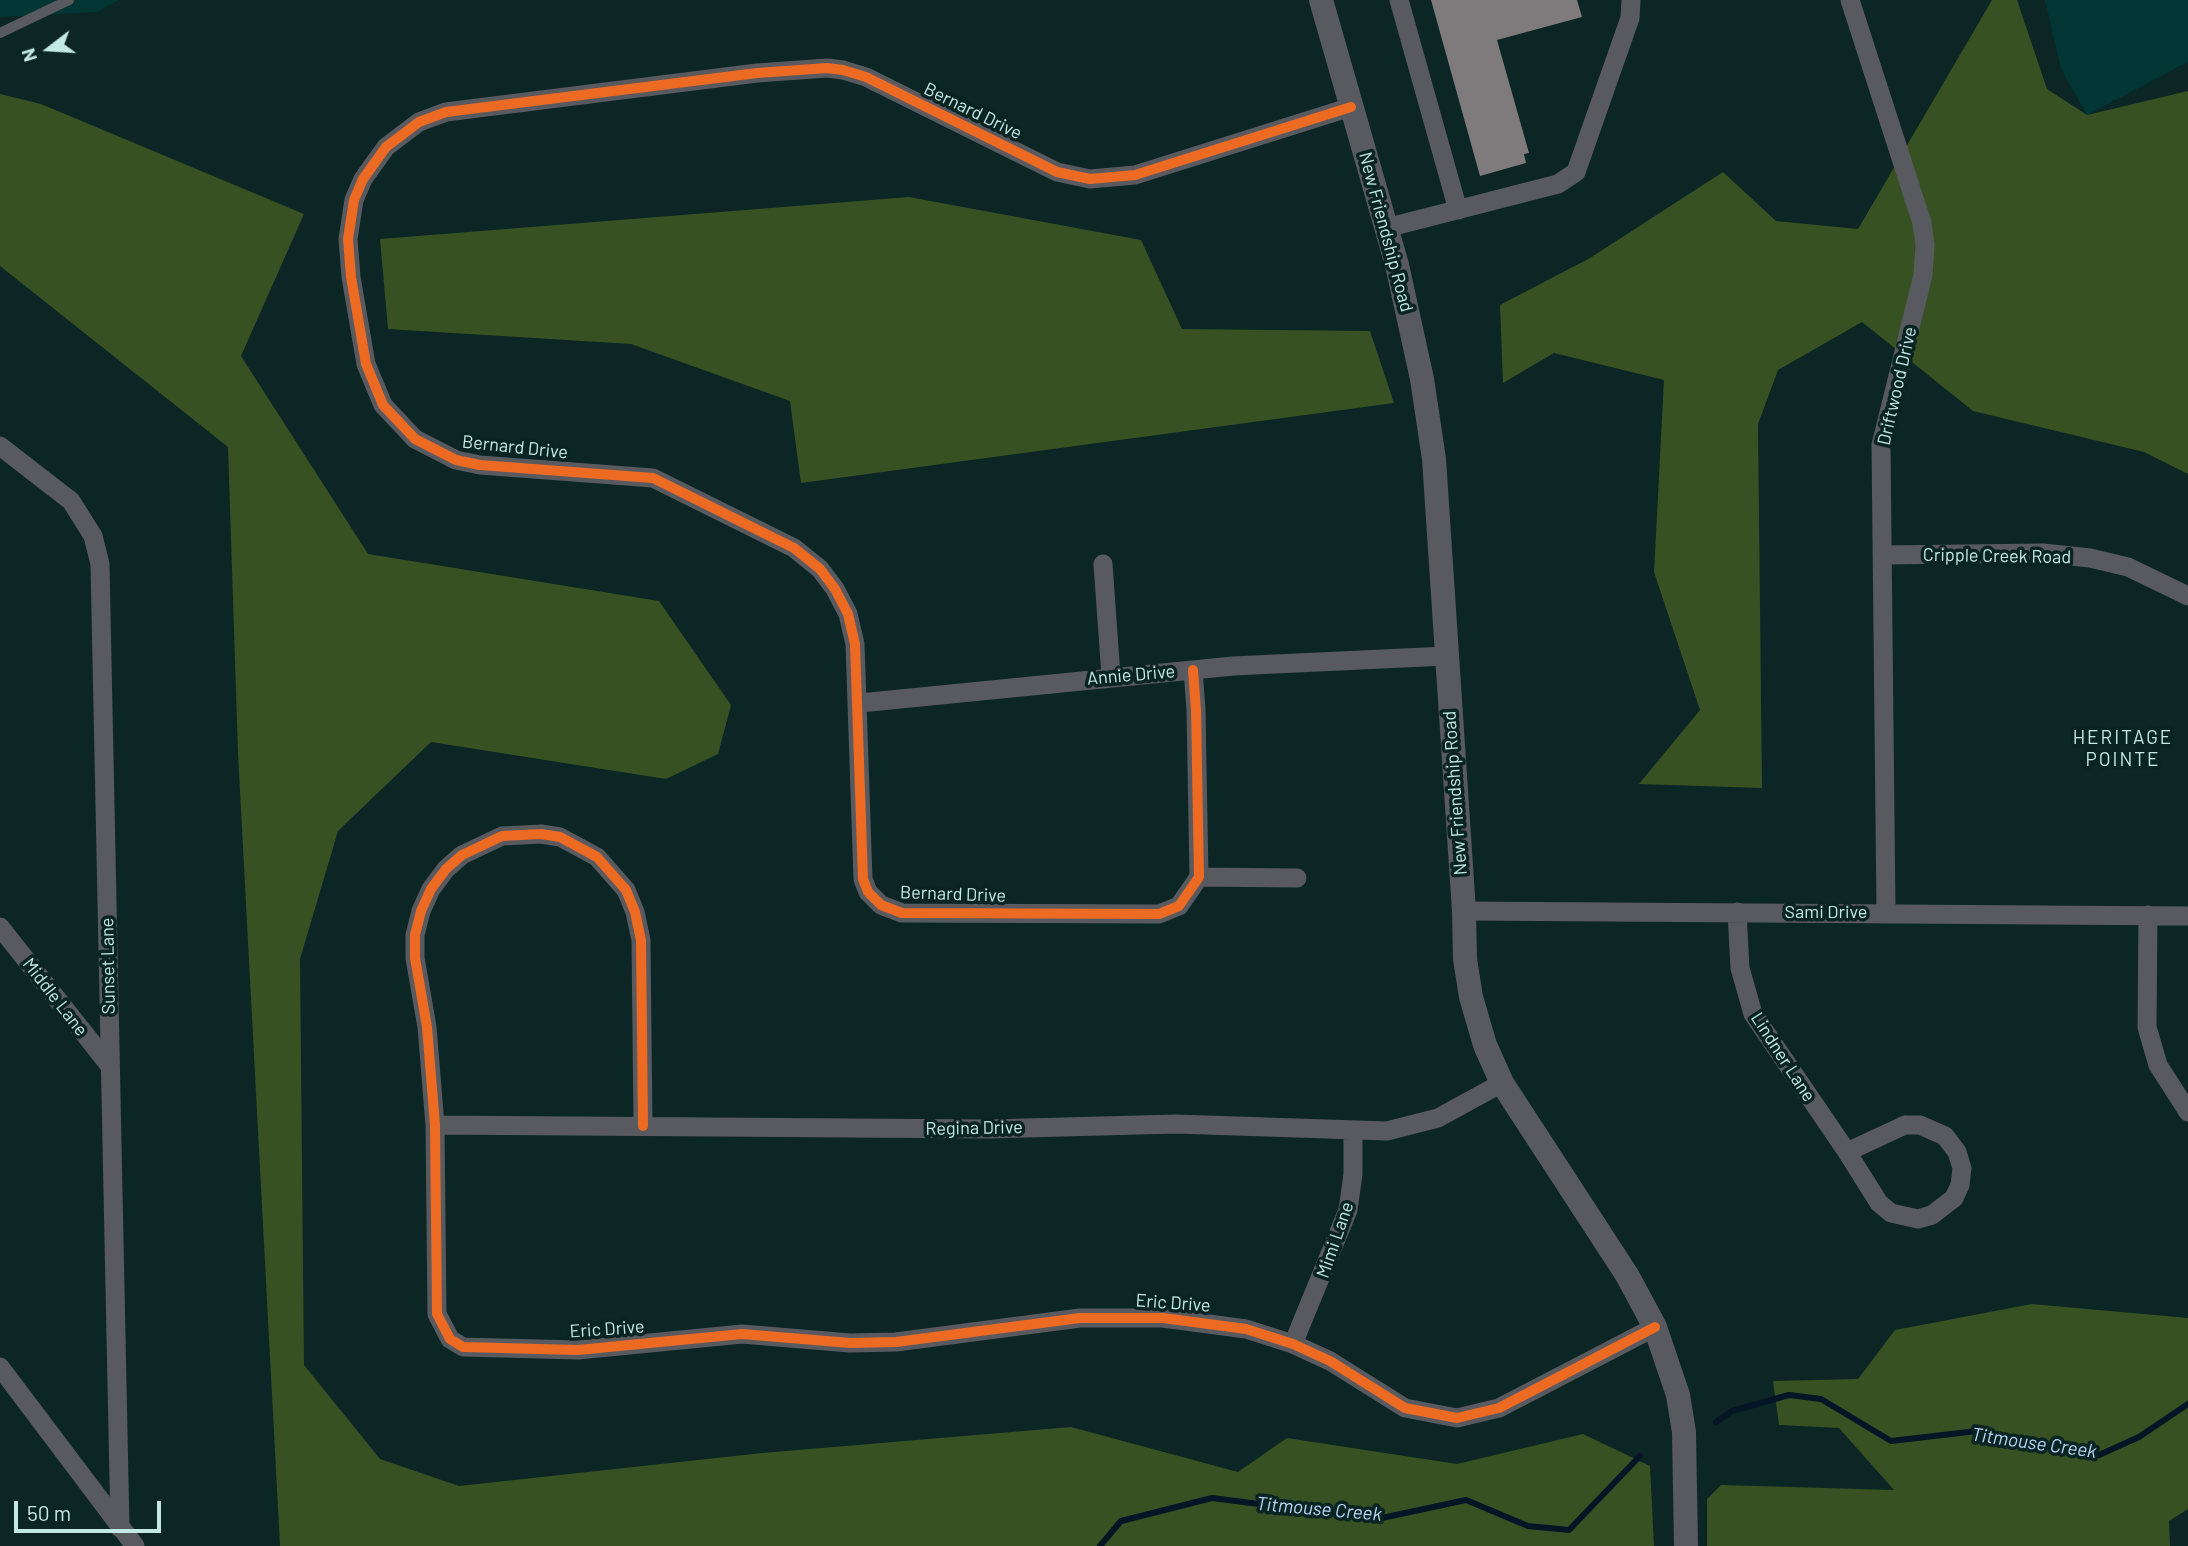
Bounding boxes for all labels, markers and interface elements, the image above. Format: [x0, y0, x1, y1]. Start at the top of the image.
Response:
north arrow [14, 14, 84, 84]
text: N [16, 46, 41, 65]
street label: Bernard Drive [920, 78, 1026, 144]
street label: New Friendship Road [1354, 150, 1418, 314]
street label: Driftwood Drive [1873, 325, 1921, 447]
street label: Bernard Drive [461, 431, 569, 463]
street label: Cripple Creek Road [1923, 544, 2071, 568]
street label: Annie Drive [1086, 660, 1176, 690]
street label: New Friendship Road [1438, 710, 1472, 876]
district label: HERITAGE POINTE [2074, 727, 2172, 771]
street label: Bernard Drive [899, 881, 1007, 907]
street label: Sami Drive [1785, 901, 1867, 923]
street label: Sunset Lane [96, 917, 120, 1015]
street label: Middle Lane [18, 954, 92, 1040]
street label: Lindner Lane [1746, 1008, 1820, 1106]
street label: Regina Drive [925, 1116, 1023, 1140]
street label: Mimi Lane [1312, 1199, 1358, 1281]
street label: Eric Drive [1135, 1290, 1211, 1316]
street label: Eric Drive [569, 1316, 645, 1342]
water label: Titmouse Creek [1970, 1423, 2098, 1463]
scale bar [18, 1486, 164, 1530]
water label: Titmouse Creek [1255, 1492, 1383, 1526]
text: 50 m [27, 1500, 71, 1525]

